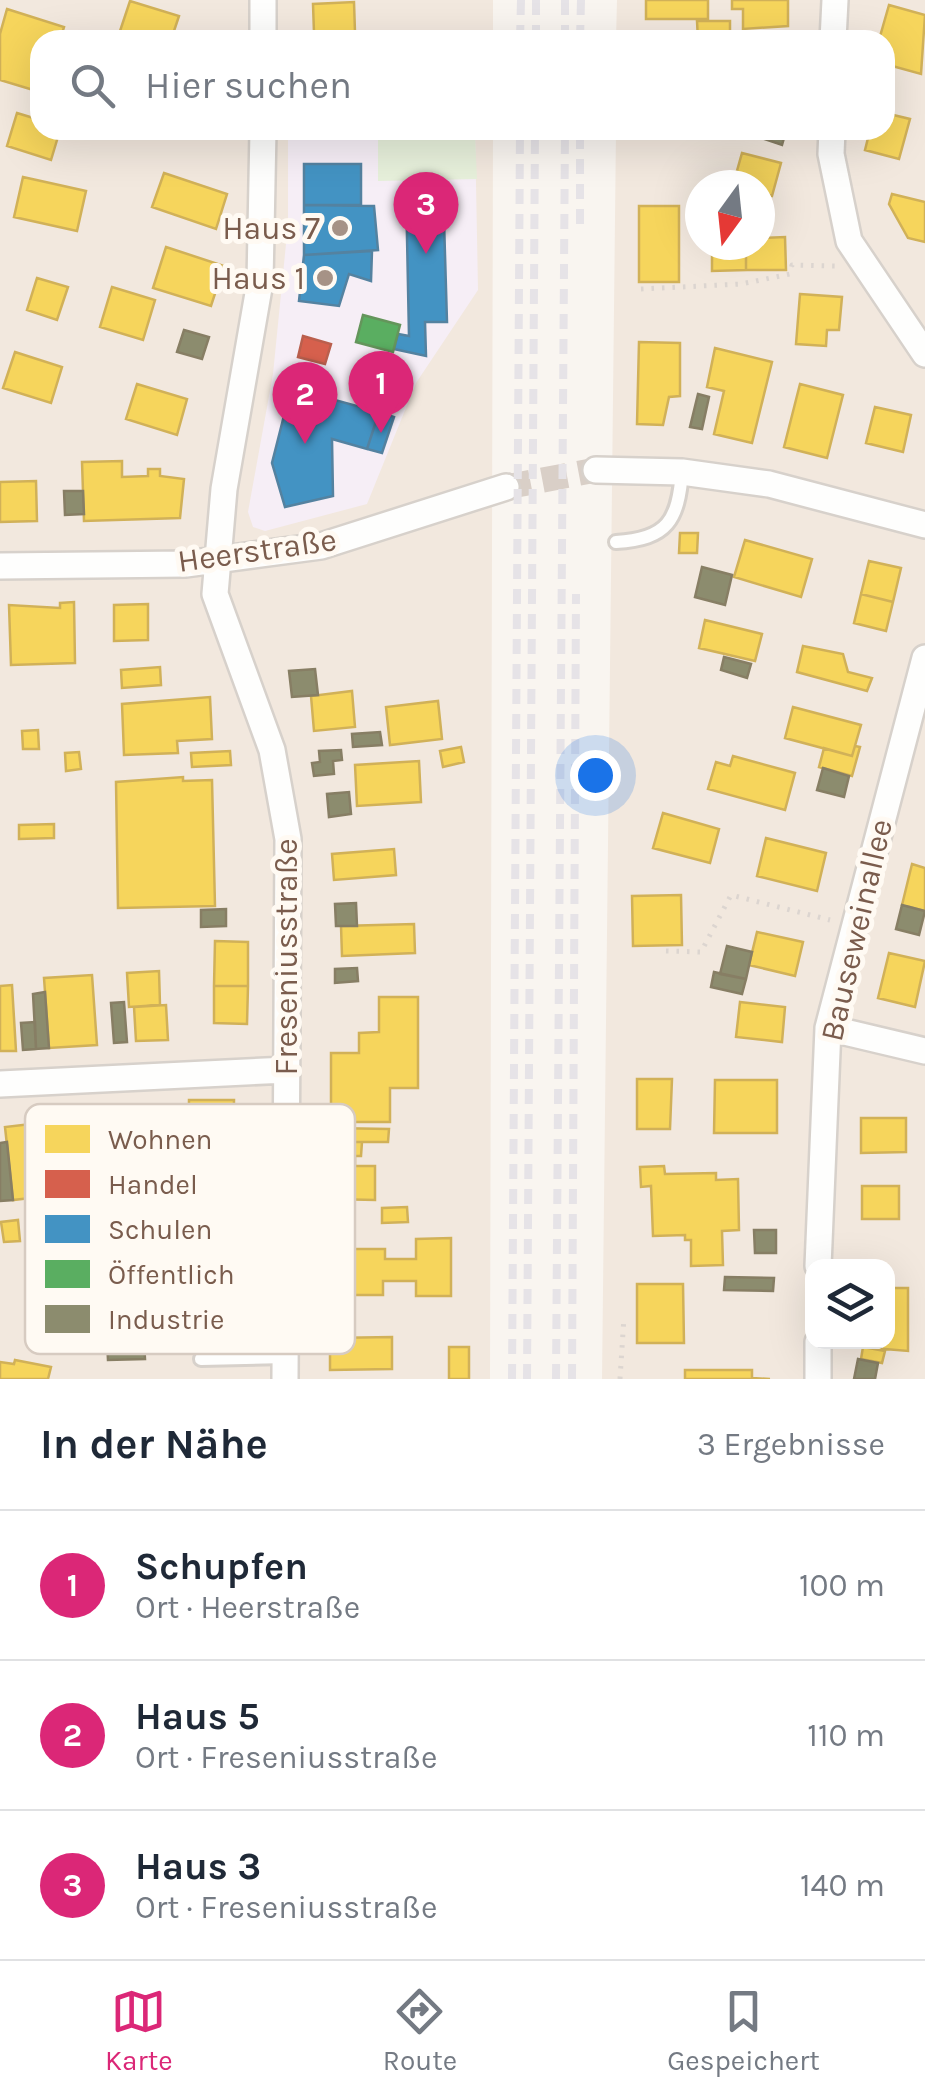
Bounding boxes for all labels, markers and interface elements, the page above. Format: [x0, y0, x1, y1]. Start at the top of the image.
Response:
search box [30, 30, 895, 140]
icon: search [65, 58, 120, 113]
text: Hier suchen [145, 63, 352, 108]
north arrow [685, 170, 775, 260]
pin: 3 [394, 172, 458, 254]
place label: Haus 7 [222, 210, 320, 247]
marker: Haus 7 [329, 217, 351, 239]
place label: Haus 1 [212, 260, 305, 297]
marker: Haus 1 [314, 267, 336, 289]
pin: 1 [348, 350, 414, 433]
pin: 2 [272, 362, 338, 444]
street label: Heerstraße [175, 521, 339, 580]
your location [570, 750, 621, 801]
street label: Bauseweinallee [813, 815, 900, 1045]
street label: Freseniusstraße [268, 838, 305, 1076]
legend [25, 1104, 355, 1354]
text: Wohnen [108, 1123, 213, 1156]
text: Handel [108, 1168, 198, 1201]
text: Schulen [108, 1213, 212, 1246]
text: Öffentlich [108, 1258, 235, 1291]
map controls [805, 1259, 895, 1349]
button: layers [805, 1259, 895, 1349]
text: Industrie [108, 1303, 224, 1336]
text: In der Nähe [40, 1419, 268, 1469]
text: 3 Ergebnisse [697, 1426, 885, 1463]
text: Schupfen [135, 1544, 308, 1589]
text: 1 [67, 1567, 78, 1604]
text: 100 m [799, 1567, 885, 1604]
text: Ort · Heerstraße [135, 1589, 360, 1626]
text: Haus 5 [135, 1694, 260, 1739]
text: 2 [63, 1717, 82, 1754]
text: 110 m [807, 1717, 885, 1754]
text: Ort · Freseniusstraße [135, 1739, 437, 1776]
text: Haus 3 [135, 1844, 261, 1889]
text: 3 [63, 1867, 82, 1904]
text: 140 m [800, 1867, 885, 1904]
text: Ort · Freseniusstraße [135, 1889, 437, 1926]
tab: Karte [105, 1984, 173, 2077]
tab: Route [383, 1984, 457, 2077]
tab: Gespeichert [667, 1984, 820, 2077]

